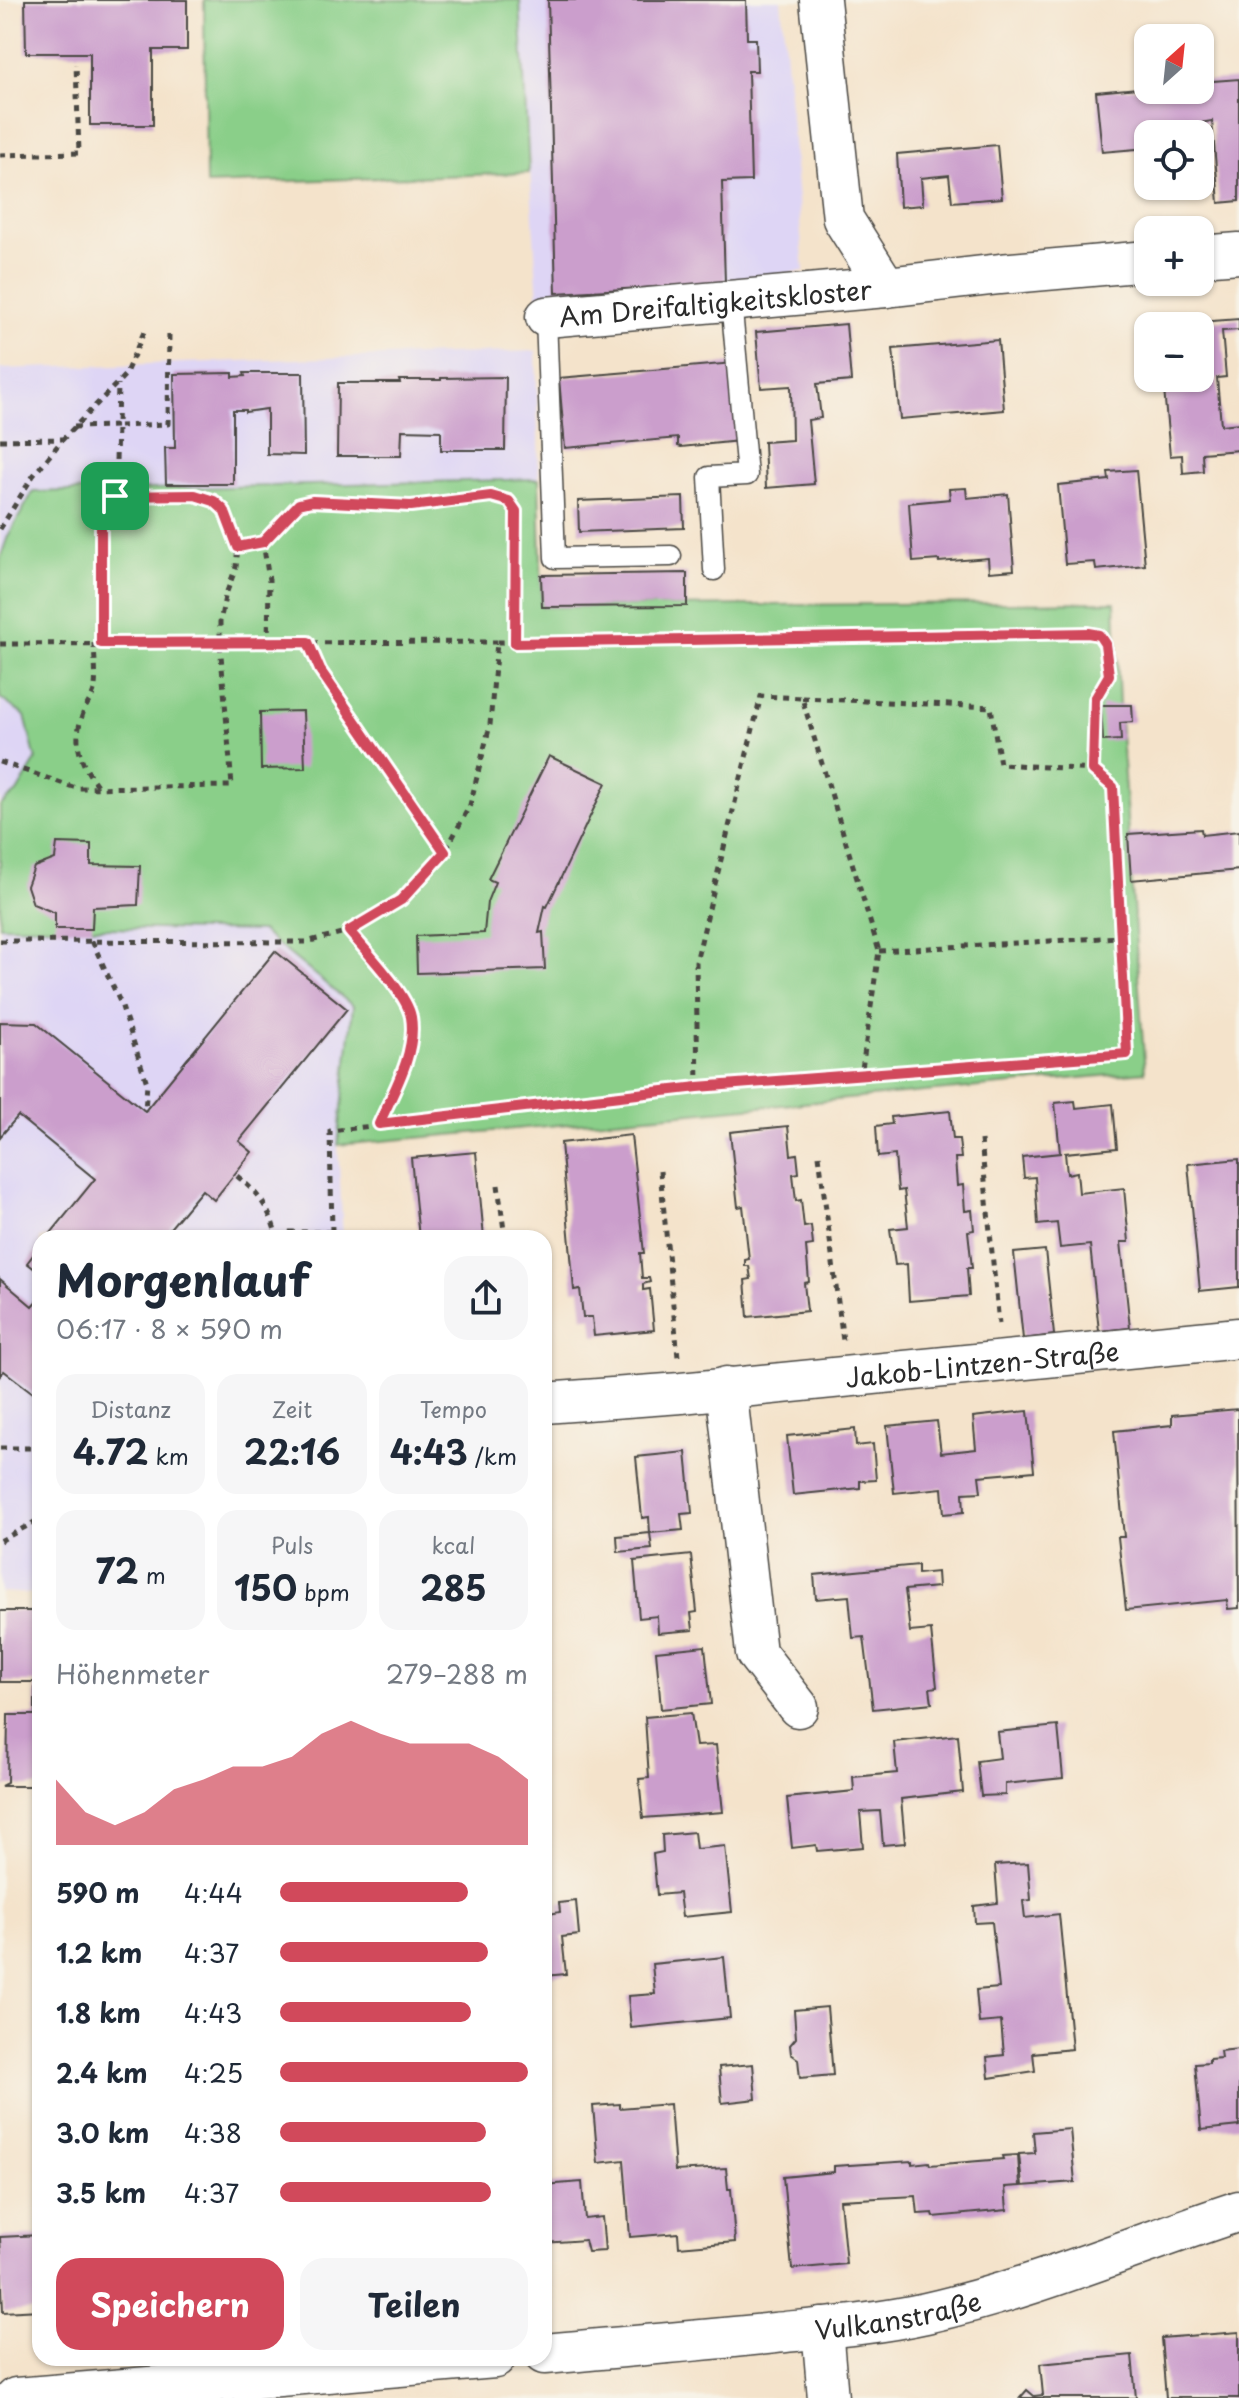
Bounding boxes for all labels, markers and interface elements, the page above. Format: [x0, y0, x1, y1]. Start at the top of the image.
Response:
north arrow [1134, 24, 1214, 104]
map controls [1134, 24, 1214, 392]
button: locate [1134, 120, 1214, 200]
button: + [1134, 216, 1214, 296]
street label: Am Dreifaltigkeitskloster [557, 269, 874, 335]
button: − [1134, 312, 1214, 392]
pin [81, 462, 149, 530]
icon: arrive [93, 474, 137, 518]
text: Morgenlauf [56, 1246, 310, 1312]
button: share [444, 1256, 528, 1340]
text: 06:17 · 8 × 590 m [56, 1309, 283, 1348]
street label: Jakob-Lintzen-Straße [844, 1330, 1121, 1396]
text: Distanz [90, 1392, 171, 1425]
text: Zeit [272, 1392, 312, 1425]
text: Tempo [420, 1392, 487, 1425]
text: 4.72 [73, 1425, 148, 1477]
text: 22:16 [244, 1425, 340, 1477]
text: 4:43 [390, 1425, 468, 1477]
text: km [148, 1439, 189, 1472]
text: /km [468, 1439, 517, 1472]
text: Puls [271, 1528, 313, 1561]
text: kcal [431, 1528, 475, 1561]
text: 72 [96, 1544, 139, 1596]
text: m [139, 1558, 166, 1591]
text: 150 [234, 1561, 297, 1613]
text: 285 [420, 1561, 487, 1613]
text: bpm [297, 1575, 350, 1608]
text: Höhenmeter [56, 1654, 209, 1693]
text: 279–288 m [386, 1654, 528, 1693]
text: 590 m [56, 1873, 140, 1912]
text: 4:44 [184, 1873, 243, 1912]
text: 1.2 km [56, 1933, 142, 1972]
text: 4:37 [184, 1933, 239, 1972]
text: 1.8 km [56, 1993, 141, 2032]
text: 4:43 [184, 1993, 242, 2032]
text: 2.4 km [56, 2053, 148, 2092]
text: 4:25 [184, 2053, 243, 2092]
text: 3.0 km [56, 2113, 149, 2152]
text: 4:38 [184, 2113, 242, 2152]
text: 3.5 km [56, 2173, 146, 2212]
text: 4:37 [184, 2173, 239, 2212]
button: Speichern [56, 2258, 284, 2350]
button: Teilen [300, 2258, 528, 2350]
street label: Vulkanstraße [813, 2280, 985, 2349]

